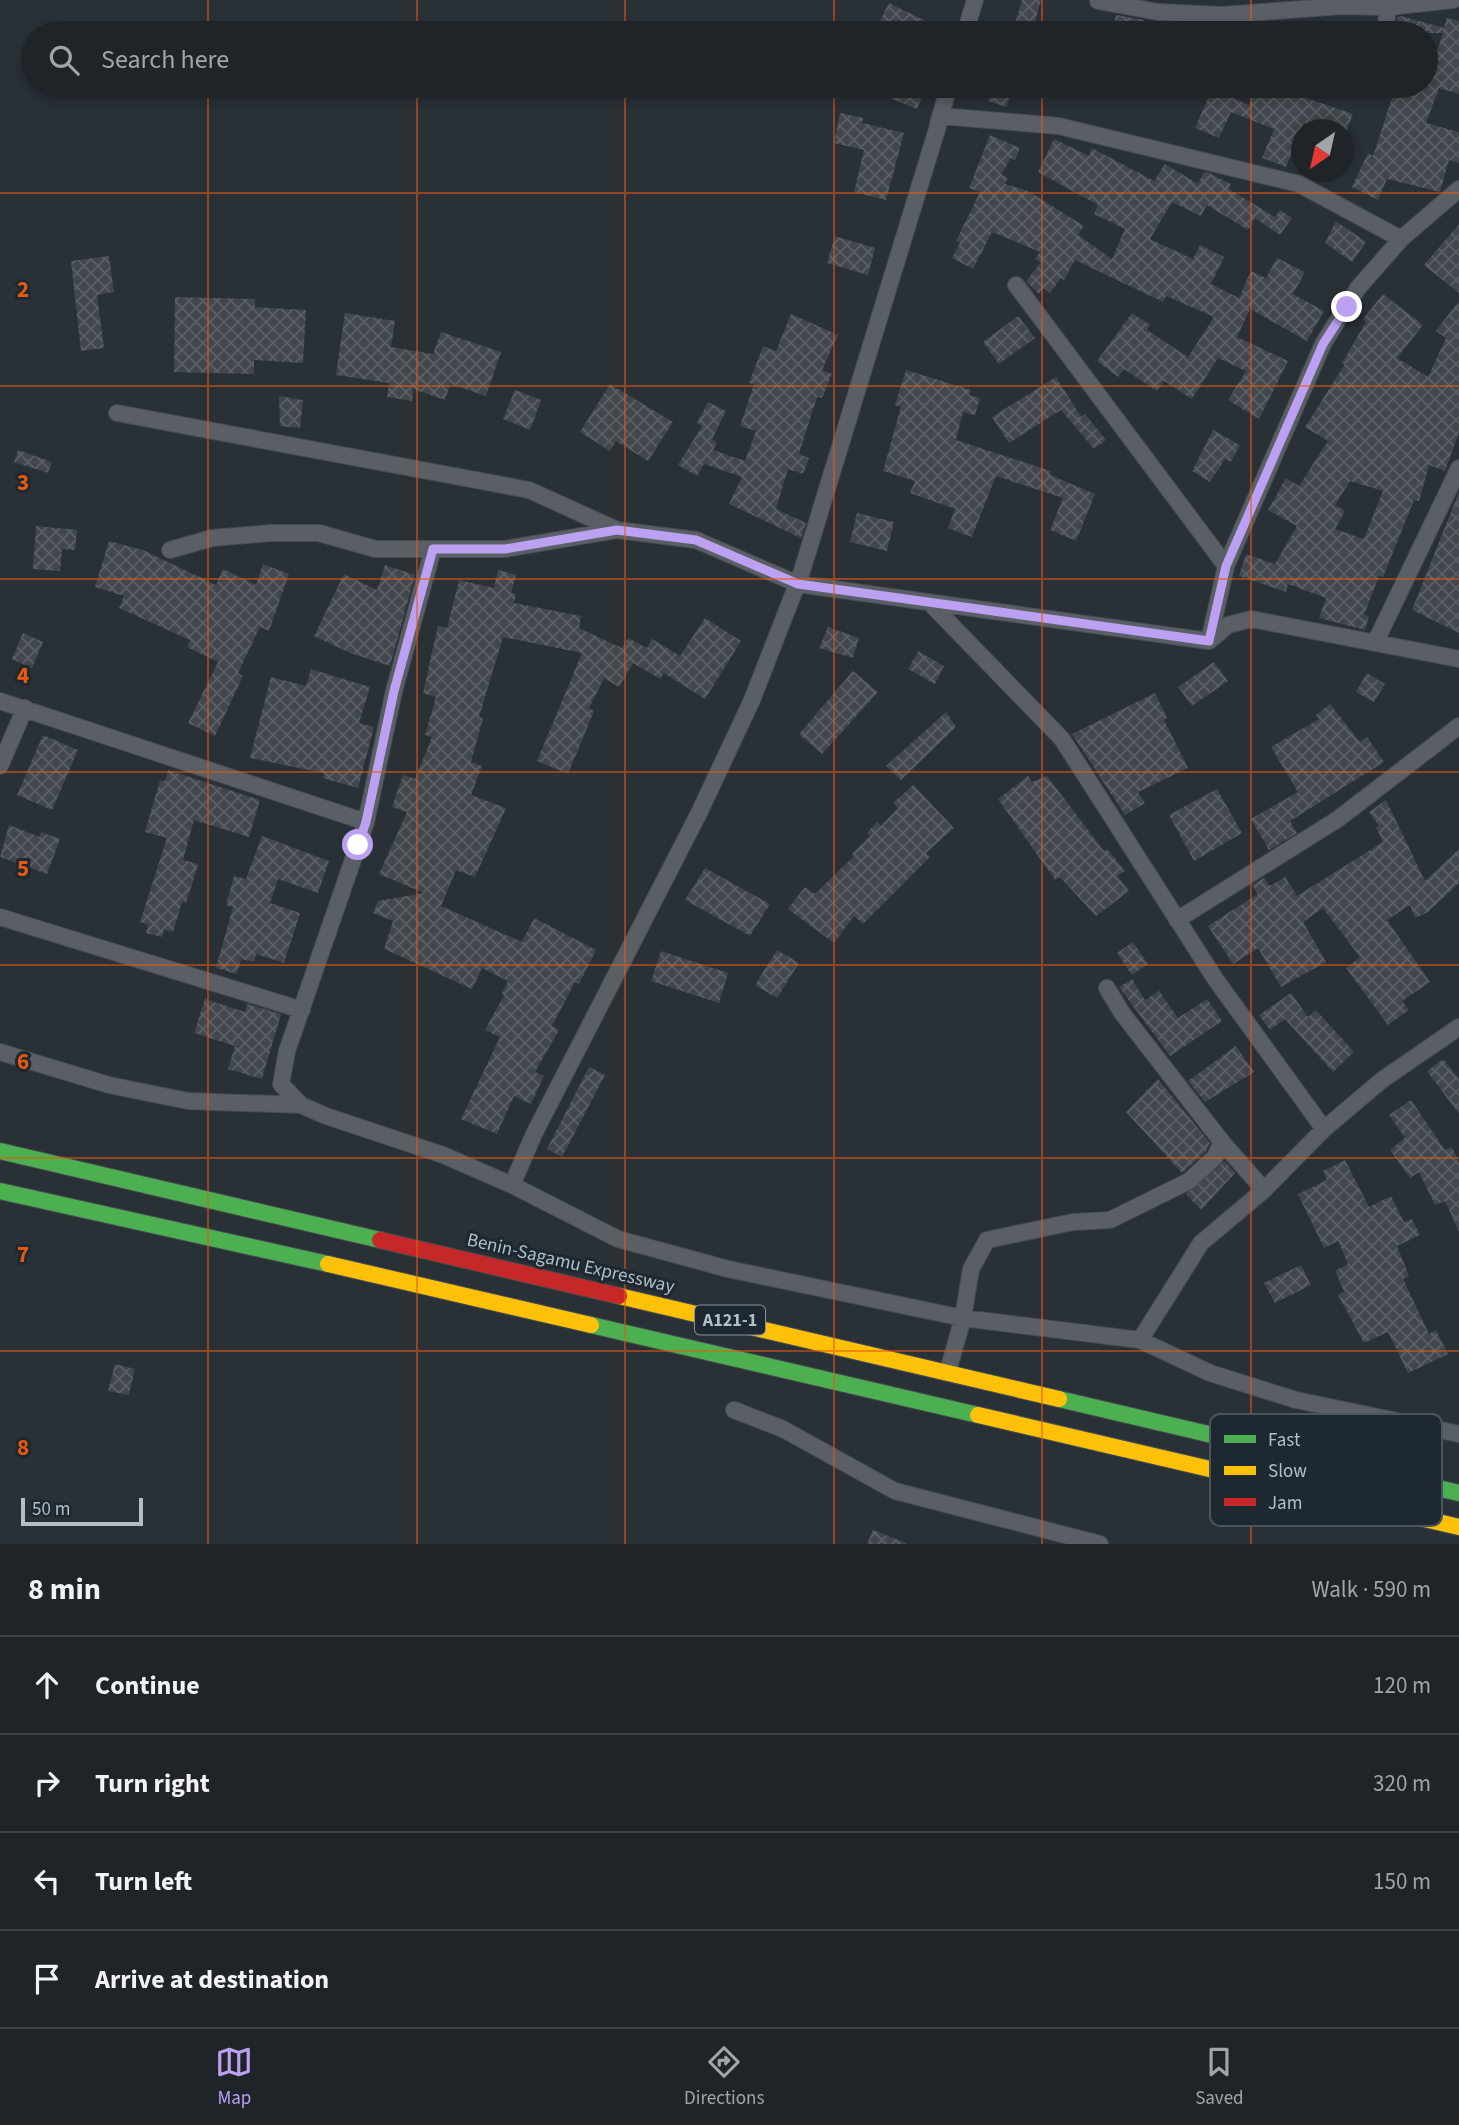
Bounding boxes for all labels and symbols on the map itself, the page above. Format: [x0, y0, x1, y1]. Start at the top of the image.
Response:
north arrow [1291, 119, 1354, 182]
text: 2 [17, 273, 29, 306]
route end [1331, 291, 1362, 322]
text: 3 [17, 466, 29, 499]
text: 4 [17, 659, 29, 692]
route start [342, 829, 373, 860]
text: 5 [17, 852, 29, 885]
text: 6 [17, 1045, 29, 1078]
street label: Benin-Sagamu Expressway [464, 1226, 677, 1301]
text: 7 [17, 1238, 29, 1271]
road number: A121-1 [695, 1306, 765, 1335]
legend [1210, 1414, 1442, 1526]
text: Fast [1268, 1427, 1301, 1454]
text: 8 [17, 1431, 29, 1464]
text: Slow [1268, 1458, 1307, 1485]
text: Jam [1268, 1490, 1302, 1517]
scale bar [21, 1495, 144, 1527]

